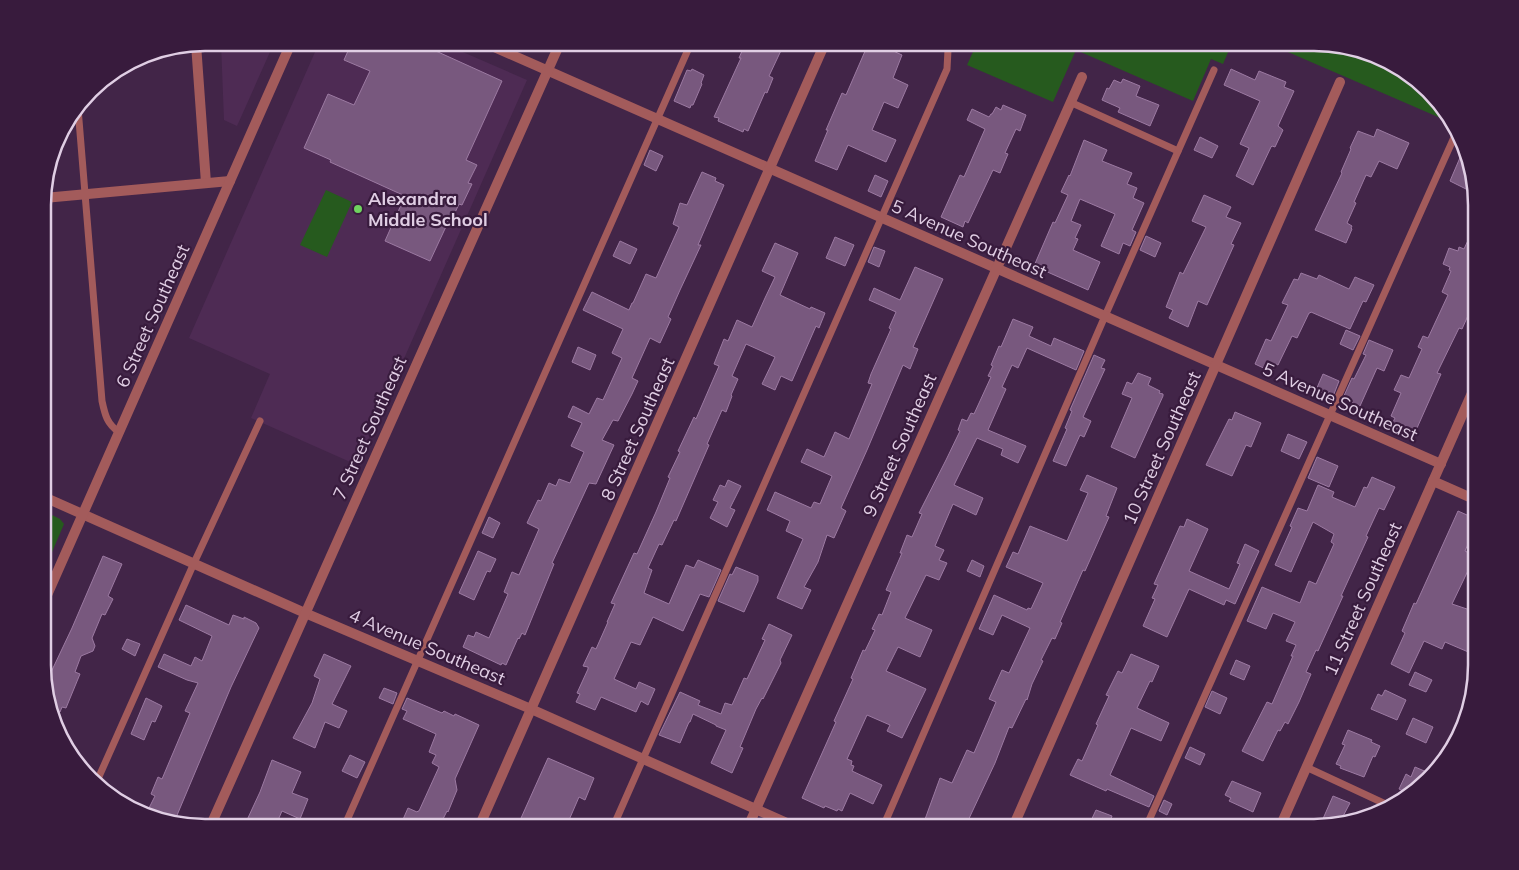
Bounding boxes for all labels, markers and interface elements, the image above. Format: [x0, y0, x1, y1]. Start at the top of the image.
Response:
place label: Alexandra Middle School [368, 187, 488, 231]
street label: 5 Avenue Southeast [888, 194, 1050, 283]
marker: Alexandra Middle School [352, 203, 364, 215]
street label: 6 Street Southeast [111, 241, 194, 391]
street label: 7 Street Southeast [328, 353, 411, 503]
street label: 8 Street Southeast [596, 354, 679, 504]
street label: 5 Avenue Southeast [1259, 357, 1421, 446]
street label: 10 Street Southeast [1117, 368, 1206, 528]
street label: 9 Street Southeast [858, 370, 941, 520]
street label: 11 Street Southeast [1318, 519, 1407, 679]
street label: 4 Avenue Southeast [346, 603, 509, 690]

